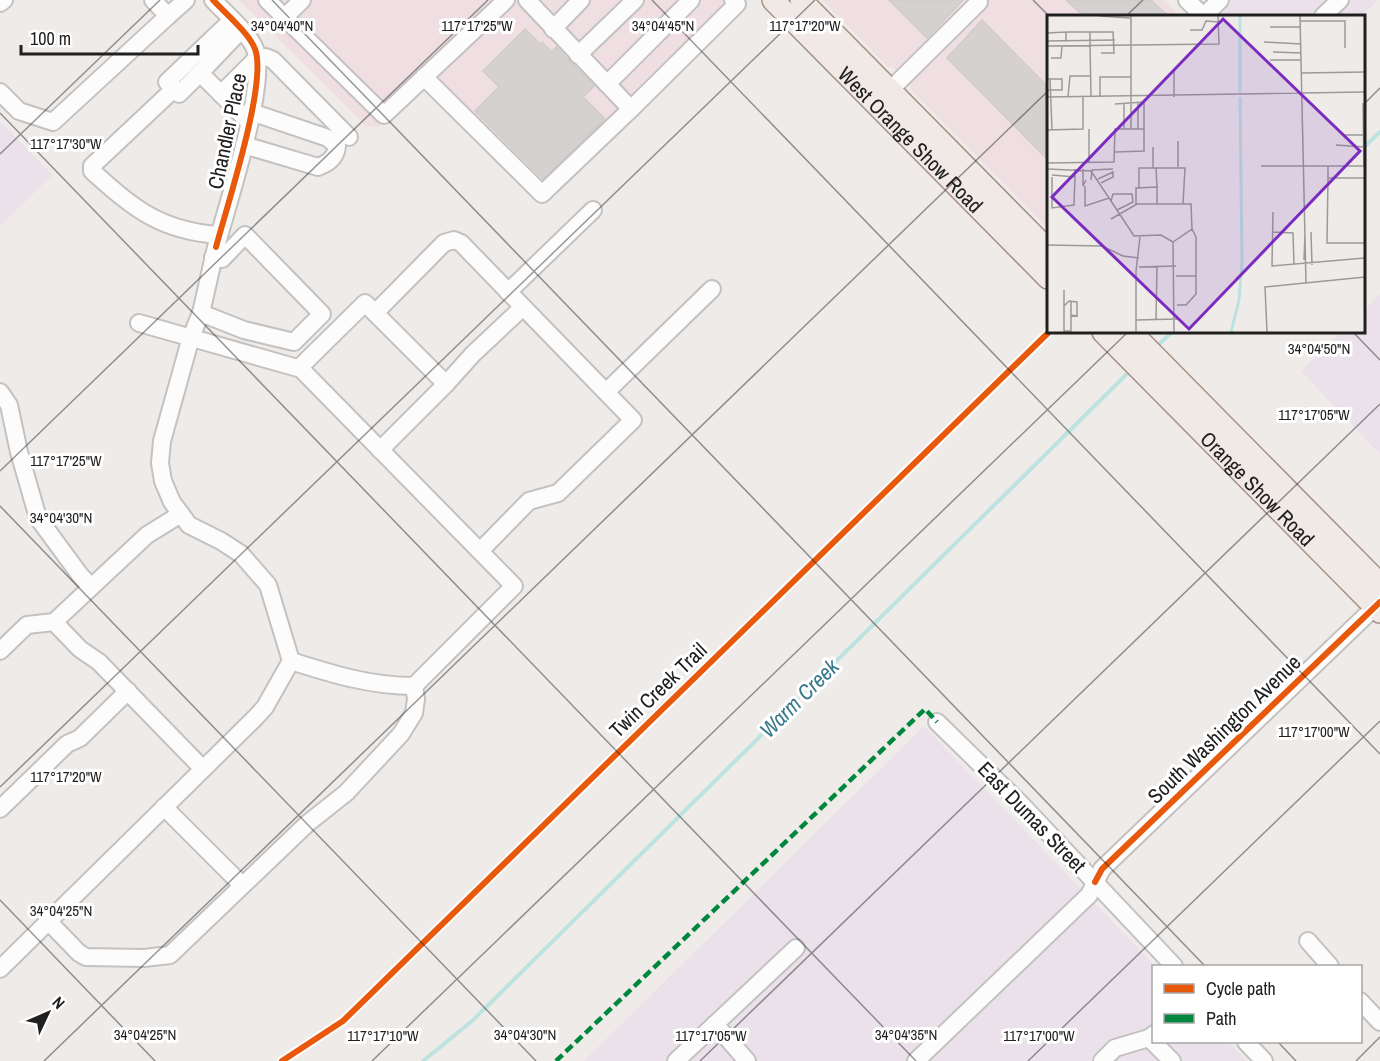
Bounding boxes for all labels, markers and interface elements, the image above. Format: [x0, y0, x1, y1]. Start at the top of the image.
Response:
text: 34°04'40"N [251, 15, 313, 36]
text: 117°17'25"W [441, 15, 513, 36]
text: 34°04'45"N [632, 15, 694, 36]
text: 117°17'20"W [769, 15, 841, 36]
inset map [1047, 15, 1365, 333]
scale bar [21, 18, 198, 56]
text: 100 m [30, 26, 71, 51]
street label: West Orange Show Road [832, 60, 990, 219]
street label: Chandler Place [201, 70, 253, 192]
text: 117°17'30"W [30, 133, 102, 154]
text: 34°04'50"N [1288, 338, 1350, 359]
text: 117°17'05"W [1278, 404, 1350, 425]
street label: Orange Show Road [1194, 424, 1321, 552]
text: 117°17'25"W [30, 450, 102, 471]
text: 34°04'30"N [30, 507, 92, 528]
street label: Twin Creek Trail [603, 636, 713, 744]
street label: South Washington Avenue [1141, 648, 1307, 810]
water label: Warm Creek [753, 651, 846, 744]
text: 117°17'00"W [1278, 721, 1350, 742]
street label: East Dumas Street [971, 755, 1093, 879]
text: 117°17'20"W [30, 766, 102, 787]
text: 34°04'25"N [30, 900, 92, 921]
legend [1152, 965, 1362, 1043]
text: Cycle path [1206, 976, 1276, 1001]
north arrow [18, 983, 78, 1043]
text: N [48, 992, 70, 1014]
text: Path [1206, 1006, 1236, 1031]
text: 34°04'25"N [114, 1024, 176, 1045]
text: 34°04'30"N [494, 1024, 556, 1045]
text: 34°04'35"N [875, 1024, 937, 1045]
text: 117°17'10"W [347, 1025, 419, 1046]
text: 117°17'05"W [675, 1025, 747, 1046]
text: 117°17'00"W [1003, 1025, 1075, 1046]

